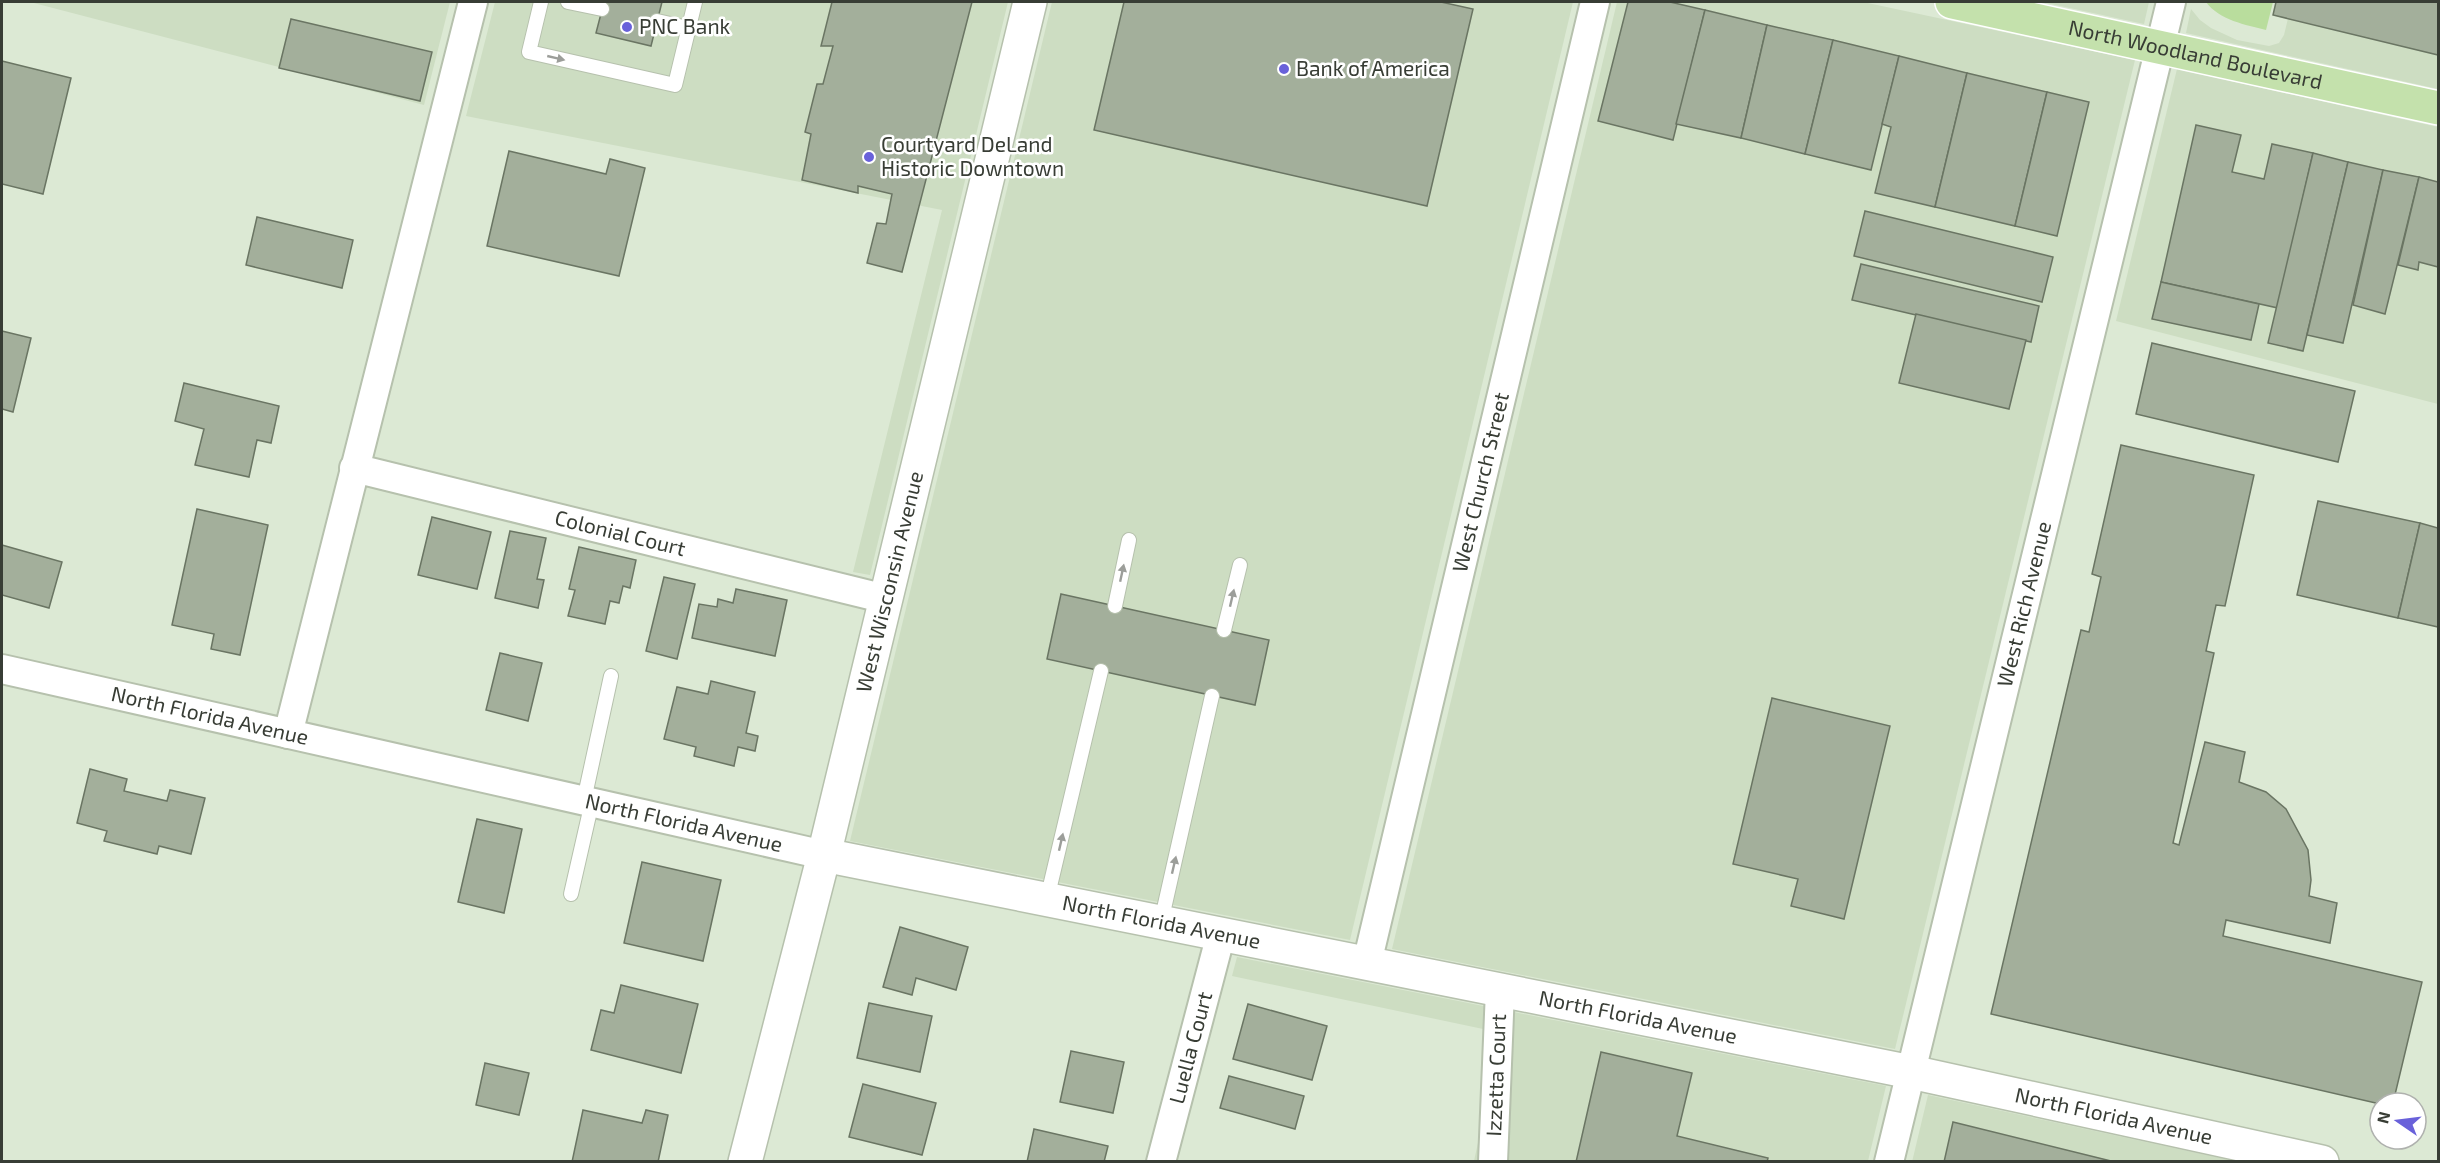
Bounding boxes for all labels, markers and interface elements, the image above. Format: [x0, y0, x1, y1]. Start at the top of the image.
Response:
place label: PNC Bank [639, 13, 731, 38]
street label: North Woodland Boulevard [2066, 14, 2325, 93]
marker: PNC Bank [620, 20, 634, 34]
one-way arrow [547, 54, 566, 63]
place label: Bank of America [1296, 55, 1450, 80]
marker: Bank of America [1277, 62, 1291, 76]
place label: Courtyard DeLand Historic Downtown [881, 131, 1064, 180]
marker: Courtyard DeLand Historic Downtown [862, 150, 876, 164]
street label: West Church Street [1446, 390, 1513, 574]
street label: West Wisconsin Avenue [850, 468, 927, 695]
street label: Colonial Court [552, 504, 688, 560]
street label: West Rich Avenue [1991, 519, 2055, 689]
one-way arrow [1118, 563, 1127, 582]
one-way arrow [1228, 589, 1238, 607]
street label: North Florida Avenue [109, 680, 311, 749]
street label: North Florida Avenue [583, 787, 785, 856]
one-way arrow [1056, 833, 1066, 851]
one-way arrow [1169, 856, 1179, 874]
street label: North Florida Avenue [1060, 889, 1263, 953]
street label: North Florida Avenue [1537, 984, 1739, 1048]
street label: Luella Court [1163, 989, 1216, 1106]
street label: Izzetta Court [1480, 1013, 1510, 1137]
street label: North Florida Avenue [2013, 1081, 2215, 1149]
north arrow [2368, 1091, 2428, 1151]
text: N [2372, 1109, 2394, 1125]

